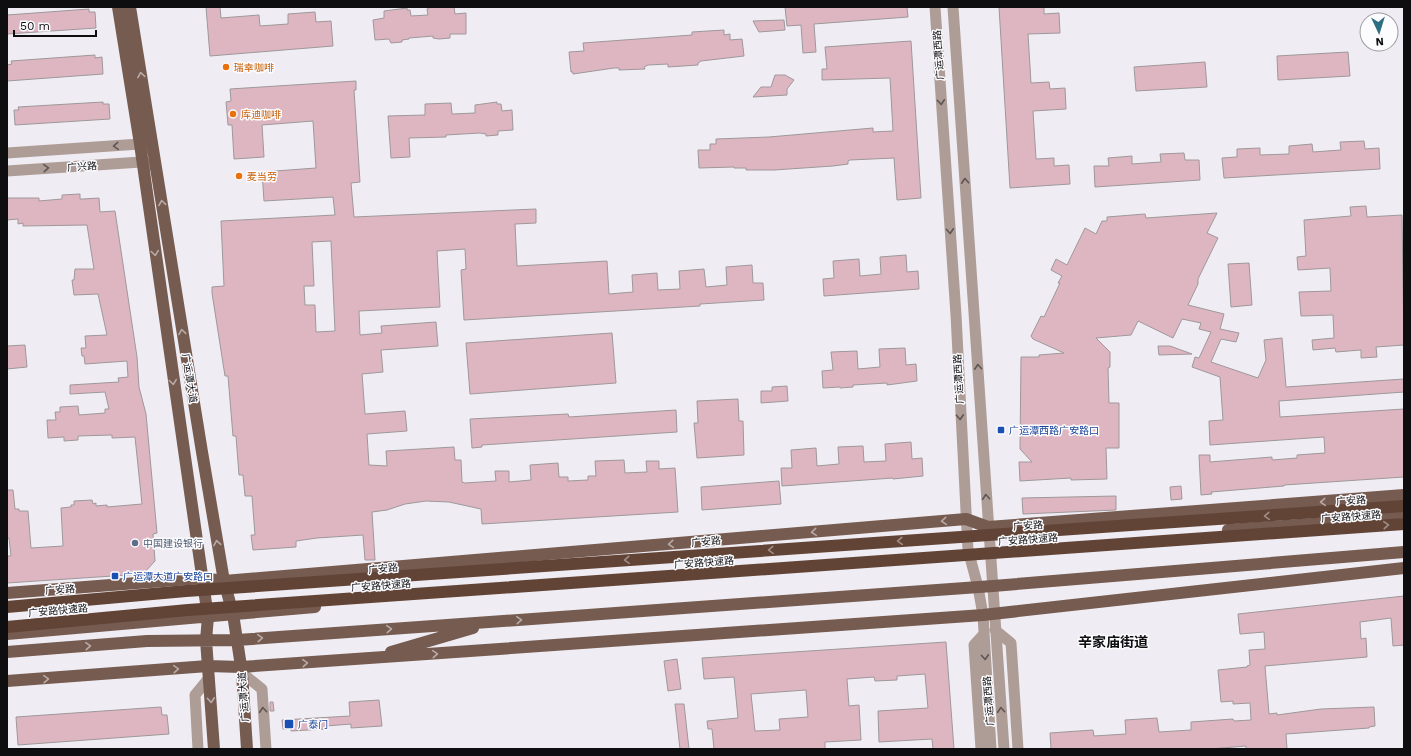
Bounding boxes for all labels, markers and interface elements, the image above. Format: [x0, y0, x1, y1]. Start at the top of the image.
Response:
scale bar [14, 12, 96, 38]
north arrow [1359, 12, 1399, 52]
text: 50 m [20, 19, 50, 33]
street label: 广运潭西路 [931, 30, 946, 80]
text: N [1375, 35, 1384, 48]
marker: 瑞幸咖啡 [221, 62, 231, 72]
place label: 瑞幸咖啡 [234, 62, 274, 73]
one-way arrow [137, 72, 146, 78]
one-way arrow [937, 99, 946, 105]
marker: 库迪咖啡 [228, 109, 238, 119]
place label: 库迪咖啡 [241, 109, 281, 120]
one-way arrow [113, 141, 119, 150]
street label: 广兴路 [67, 160, 97, 173]
one-way arrow [43, 164, 49, 173]
marker: 麦当劳 [234, 171, 244, 181]
place label: 麦当劳 [247, 171, 277, 182]
one-way arrow [960, 178, 969, 184]
one-way arrow [158, 200, 167, 206]
one-way arrow [946, 229, 954, 235]
one-way arrow [150, 250, 159, 256]
one-way arrow [178, 328, 187, 335]
street label: 广运潭大道 [180, 353, 199, 404]
street label: 广运潭西路 [952, 354, 965, 404]
one-way arrow [974, 364, 983, 370]
one-way arrow [169, 379, 177, 385]
one-way arrow [956, 414, 965, 420]
marker: 广运潭西路广安路口 [996, 425, 1006, 435]
place label: 广运潭西路广安路口 [1009, 425, 1099, 436]
one-way arrow [982, 494, 991, 500]
street label: 广安路 [1336, 494, 1366, 507]
one-way arrow [1320, 498, 1326, 507]
street label: 广安路快速路 [1321, 509, 1381, 524]
one-way arrow [1264, 511, 1270, 520]
one-way arrow [941, 516, 947, 525]
street label: 广安路 [1013, 519, 1043, 532]
one-way arrow [1383, 521, 1389, 530]
one-way arrow [811, 527, 817, 536]
street label: 广安路快速路 [998, 532, 1058, 547]
street label: 广安路 [691, 535, 721, 548]
one-way arrow [897, 537, 903, 546]
marker: 中国建设银行 [130, 538, 140, 548]
place label: 中国建设银行 [143, 538, 203, 549]
one-way arrow [213, 540, 222, 546]
one-way arrow [668, 540, 674, 549]
one-way arrow [768, 546, 774, 555]
street label: 广安路快速路 [674, 555, 734, 570]
one-way arrow [624, 556, 630, 565]
street label: 广安路 [368, 562, 398, 575]
marker: 广运潭大道广安路口 [110, 571, 120, 581]
place label: 广运潭大道广安路口 [123, 571, 213, 582]
street label: 广安路快速路 [351, 578, 411, 593]
street label: 广安路 [45, 583, 75, 596]
street label: 广安路快速路 [28, 602, 88, 619]
one-way arrow [516, 615, 522, 624]
one-way arrow [386, 624, 392, 633]
one-way arrow [257, 634, 263, 643]
district label: 辛家庙街道 [1078, 634, 1148, 650]
one-way arrow [85, 641, 91, 650]
one-way arrow [432, 649, 438, 658]
one-way arrow [981, 654, 990, 660]
one-way arrow [302, 658, 308, 667]
one-way arrow [173, 664, 179, 673]
street label: 广运潭大道 [236, 672, 251, 722]
one-way arrow [43, 674, 49, 683]
street label: 广运潭西路 [981, 676, 996, 726]
one-way arrow [206, 697, 215, 703]
one-way arrow [259, 707, 268, 713]
one-way arrow [997, 707, 1006, 713]
marker: 广泰门 [283, 718, 295, 730]
place label: 广泰门 [298, 719, 328, 730]

